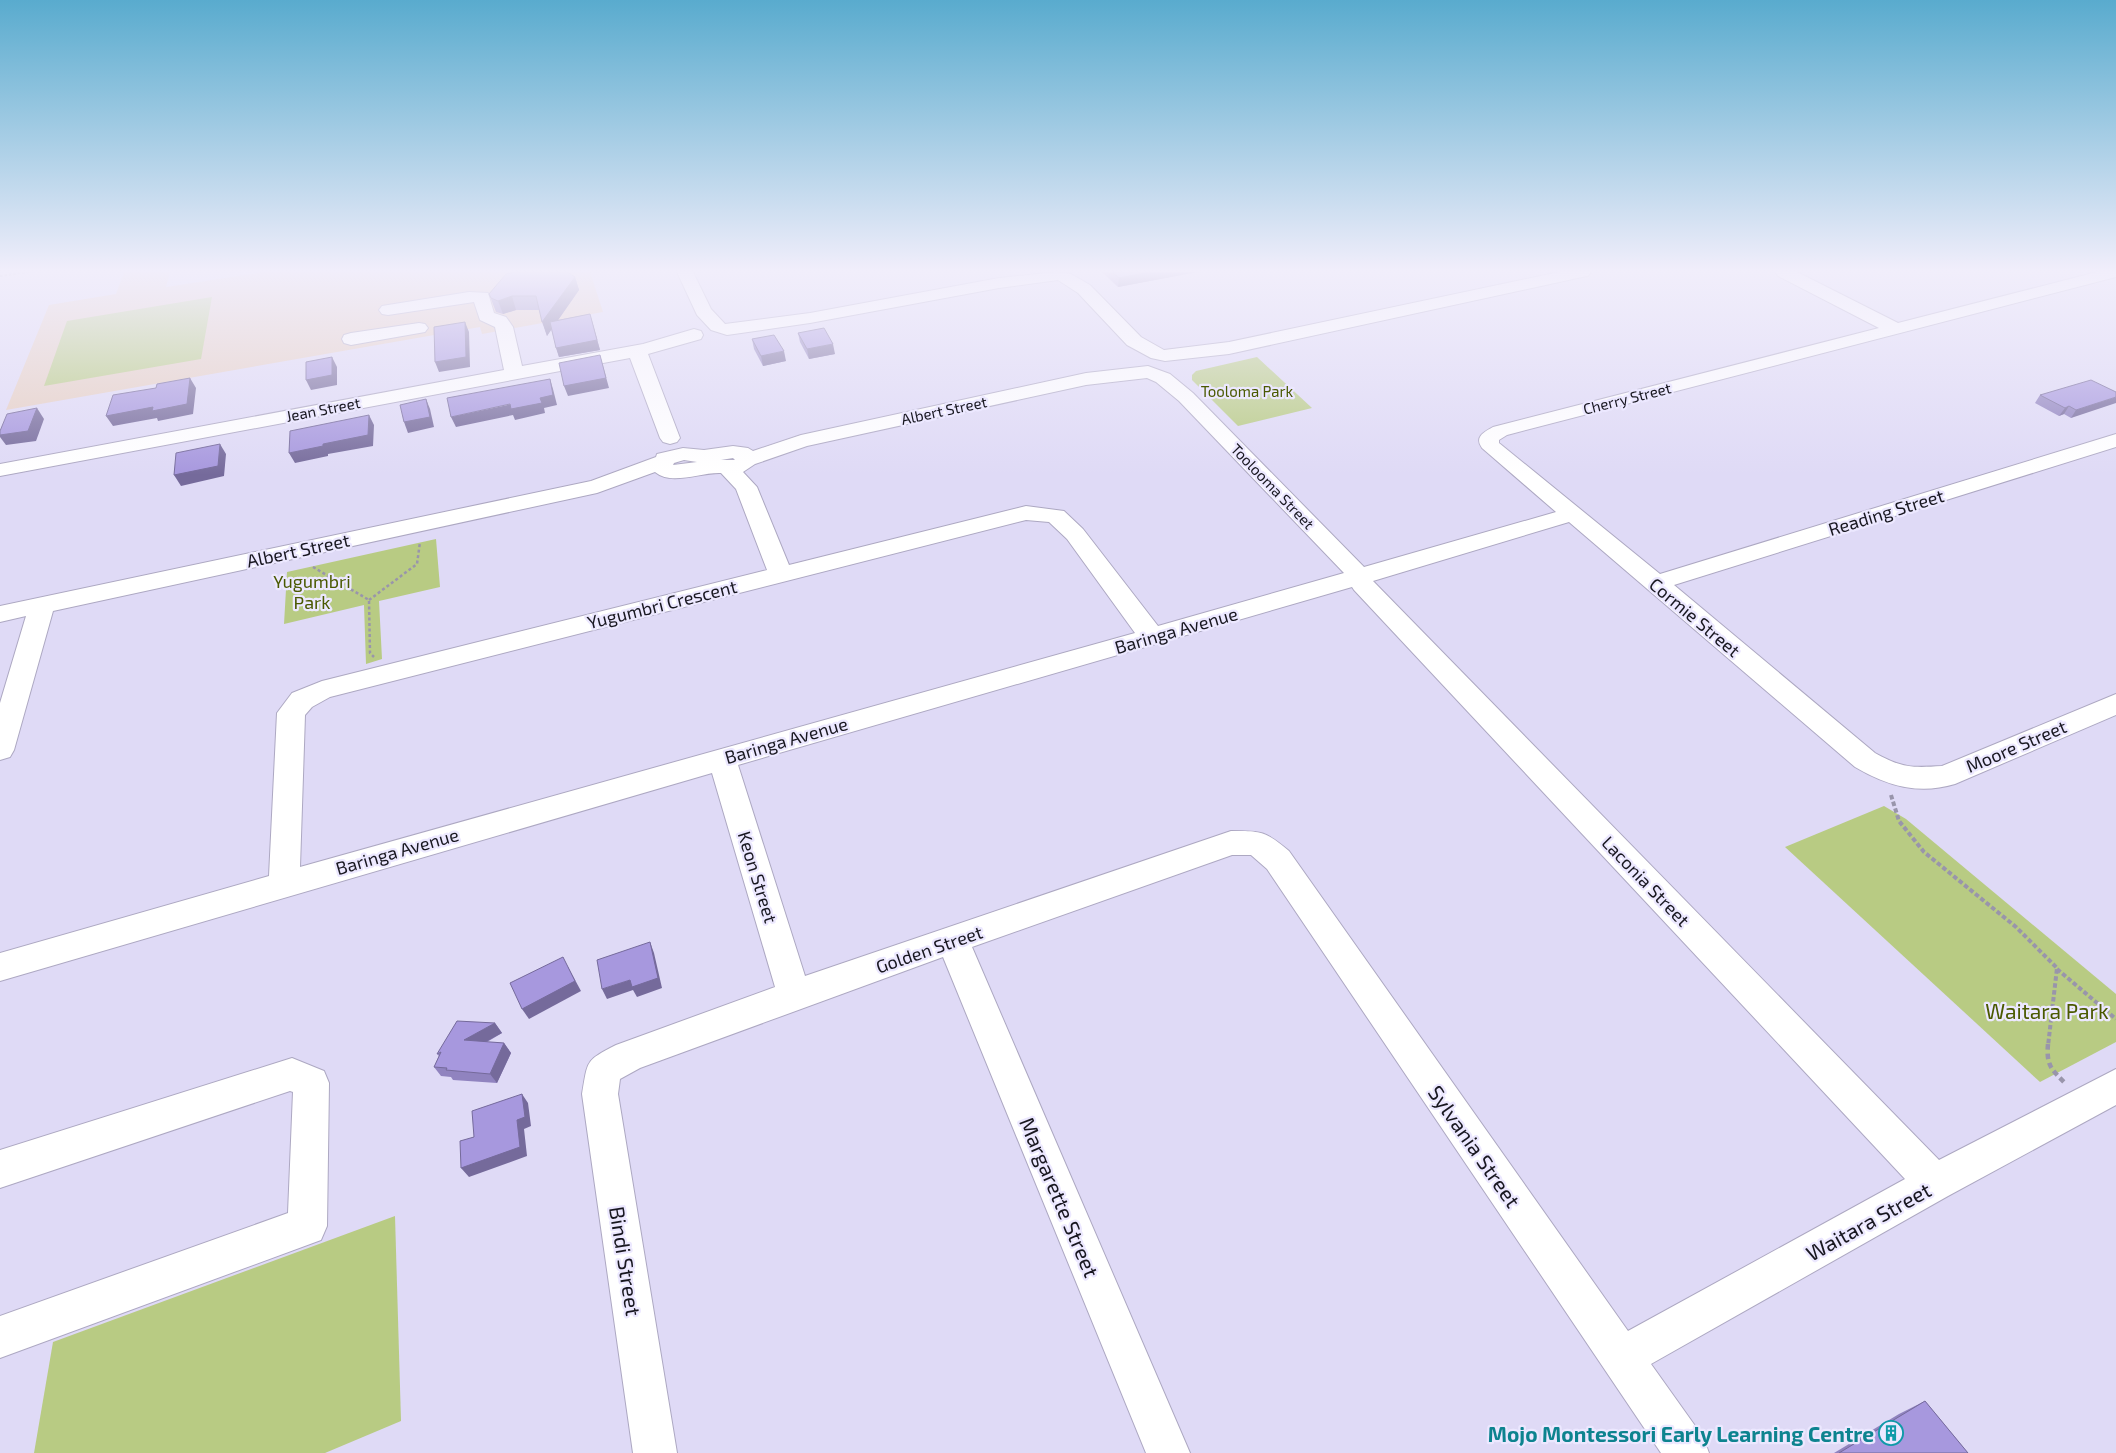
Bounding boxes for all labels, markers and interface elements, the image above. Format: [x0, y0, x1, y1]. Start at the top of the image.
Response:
street label: Cherry Street [1581, 378, 1673, 418]
park label: Tooloma Park [1201, 382, 1294, 400]
street label: Albert Street [900, 392, 989, 428]
street label: Jean Street [284, 393, 362, 425]
street label: Toolooma Street [1228, 439, 1319, 533]
street label: Reading Street [1825, 484, 1947, 540]
street label: Albert Street [245, 528, 352, 572]
park label: Yugumbri Park [273, 570, 351, 613]
street label: Cormie Street [1645, 573, 1745, 661]
street label: Yugumbri Crescent [585, 575, 739, 633]
street label: Baringa Avenue [1112, 602, 1240, 658]
street label: Baringa Avenue [722, 712, 850, 768]
street label: Moore Street [1962, 715, 2070, 777]
street label: Baringa Avenue [333, 823, 461, 879]
street label: Keon Street [734, 828, 782, 926]
street label: Laconia Street [1597, 831, 1695, 931]
street label: Golden Street [873, 920, 985, 978]
park label: Waitara Park [1985, 998, 2109, 1023]
street label: Sylvania Street [1424, 1080, 1526, 1212]
street label: Margarette Street [1015, 1113, 1105, 1281]
street label: Waitara Street [1801, 1176, 1935, 1266]
street label: Bindi Street [605, 1204, 647, 1318]
building icon: Mojo Montessori Early Learning Centre [1878, 1420, 1904, 1446]
place label: Mojo Montessori Early Learning Centre [1488, 1421, 1874, 1447]

